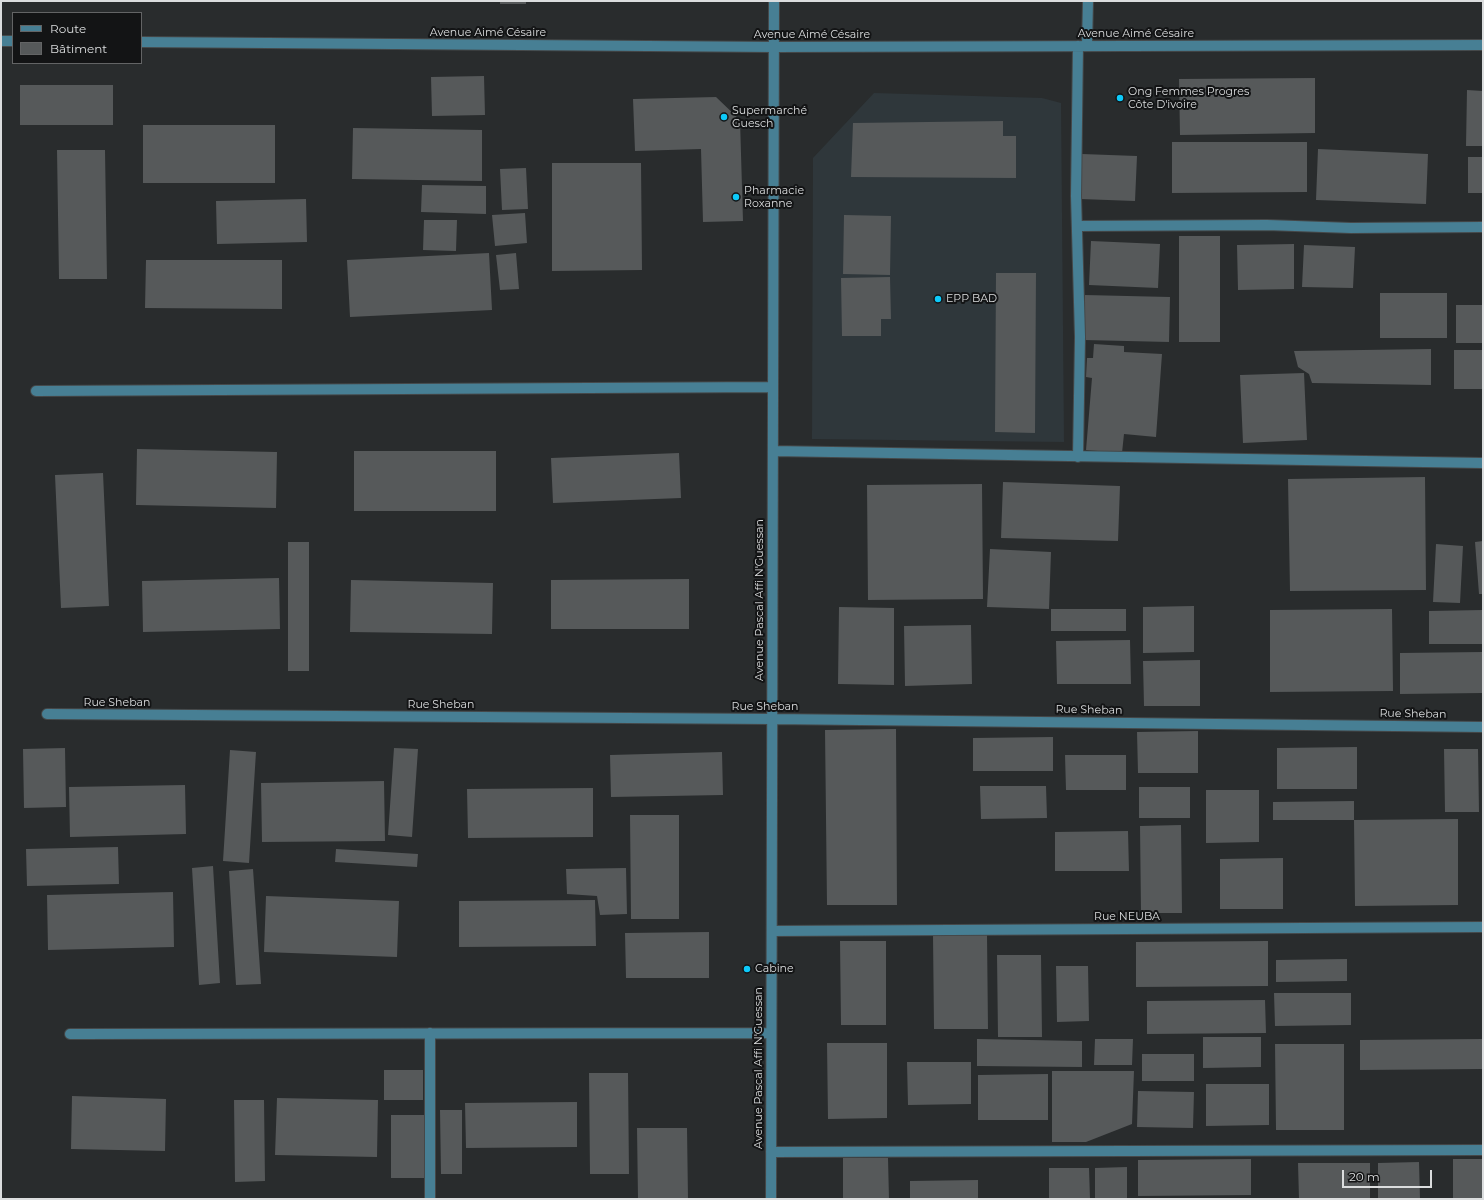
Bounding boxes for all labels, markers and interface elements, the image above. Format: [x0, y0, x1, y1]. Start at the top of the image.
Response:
legend [12, 12, 142, 64]
text: Route [50, 21, 86, 36]
street label: Avenue Aimé Césaire [430, 26, 546, 40]
street label: Avenue Aimé Césaire [1078, 27, 1194, 41]
street label: Avenue Aimé Césaire [754, 28, 870, 42]
text: Bâtiment [50, 41, 107, 56]
place label: Ong Femmes Progres Côte D'ivoire [1128, 85, 1249, 111]
marker: Ong Femmes Progres Côte D'ivoire [1115, 93, 1125, 103]
place label: Supermarché Guesch [732, 104, 807, 130]
marker: Supermarché Guesch [719, 112, 729, 122]
place label: Pharmacie Roxanne [744, 184, 804, 210]
marker: Pharmacie Roxanne [731, 192, 741, 202]
place label: EPP BAD [946, 292, 997, 306]
marker: EPP BAD [933, 294, 943, 304]
street label: Avenue Pascal Affi N'Guessan [753, 519, 767, 681]
street label: Rue Sheban [83, 696, 151, 710]
street label: Rue Sheban [407, 698, 475, 712]
street label: Rue Sheban [731, 700, 799, 714]
street label: Rue Sheban [1055, 703, 1123, 717]
street label: Rue Sheban [1379, 707, 1447, 721]
street label: Rue NEUBA [1094, 910, 1160, 924]
place label: Cabine [755, 962, 794, 976]
marker: Cabine [742, 964, 752, 974]
street label: Avenue Pascal Affi N'Guessan [752, 987, 766, 1149]
scale bar [1344, 1162, 1434, 1188]
text: 20 m [1349, 1169, 1380, 1184]

